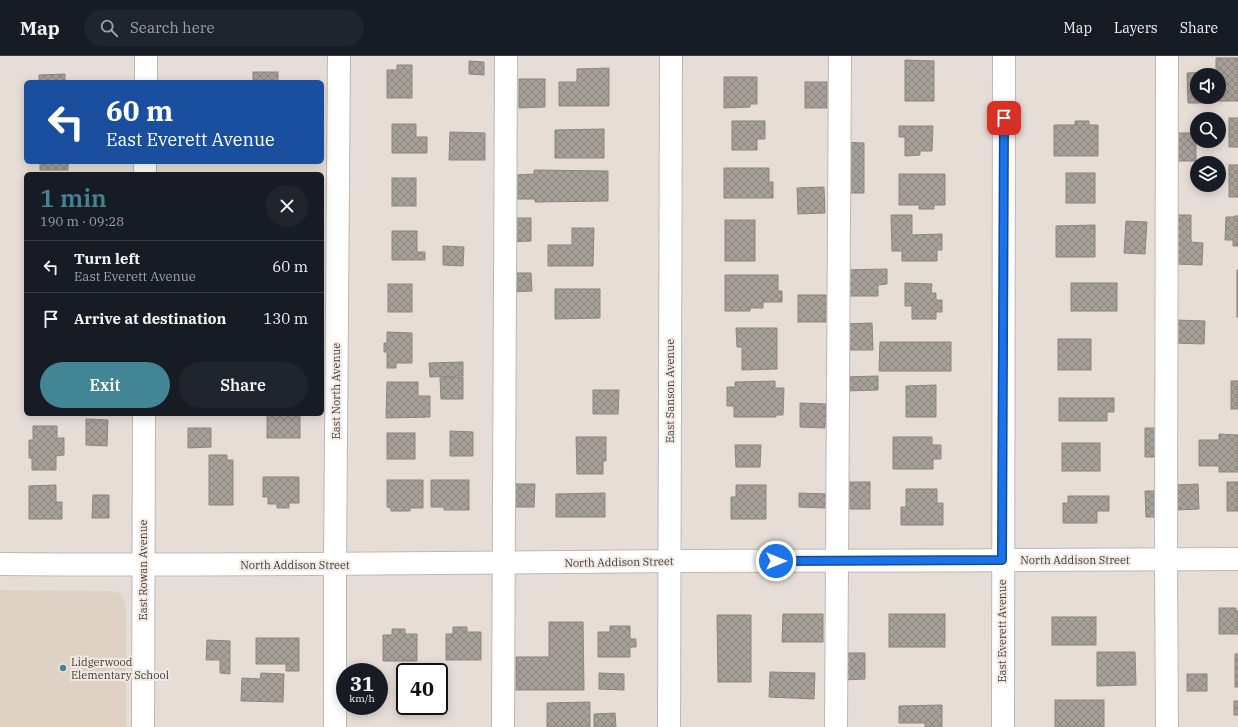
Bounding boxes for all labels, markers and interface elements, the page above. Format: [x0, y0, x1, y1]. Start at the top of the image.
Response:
search box [84, 10, 364, 46]
text: Map [20, 16, 60, 40]
icon: search [98, 17, 120, 39]
text: Search here [130, 18, 214, 37]
text: Map [1064, 19, 1092, 37]
text: Layers [1114, 19, 1158, 37]
text: Share [1180, 19, 1218, 37]
map controls [1190, 68, 1226, 192]
button: sound [1190, 68, 1226, 104]
text: 60 m [106, 92, 173, 129]
icon: left [40, 96, 92, 148]
pin [987, 101, 1021, 135]
icon: arrive [993, 107, 1015, 129]
button: search [1190, 112, 1226, 148]
text: East Everett Avenue [106, 128, 275, 151]
button: layers [1190, 156, 1226, 192]
text: 1 min [40, 182, 107, 214]
button: close [266, 185, 308, 227]
text: 190 m · 09:28 [40, 213, 124, 230]
text: Turn left [74, 249, 140, 268]
icon: left [40, 256, 62, 278]
text: 60 m [272, 257, 308, 276]
text: East Everett Avenue [74, 268, 196, 285]
icon: arrive [40, 308, 62, 330]
text: Arrive at destination [74, 309, 226, 328]
text: 130 m [263, 309, 308, 328]
street label: East Sanson Avenue [663, 339, 677, 443]
street label: East North Avenue [329, 343, 343, 439]
button: Exit [40, 362, 170, 408]
button: Share [178, 362, 308, 408]
street label: East Rowan Avenue [136, 519, 150, 620]
position arrow [755, 540, 797, 582]
street label: North Addison Street [1020, 553, 1130, 567]
street label: North Addison Street [564, 554, 674, 570]
street label: North Addison Street [240, 558, 350, 572]
street label: East Everett Avenue [995, 579, 1009, 683]
place label: Lidgerwood Elementary School [71, 655, 169, 682]
marker: Lidgerwood Elementary School [58, 663, 68, 673]
speed limit sign: 40 [396, 663, 448, 715]
text: 31 [350, 670, 374, 697]
text: km/h [349, 692, 375, 705]

